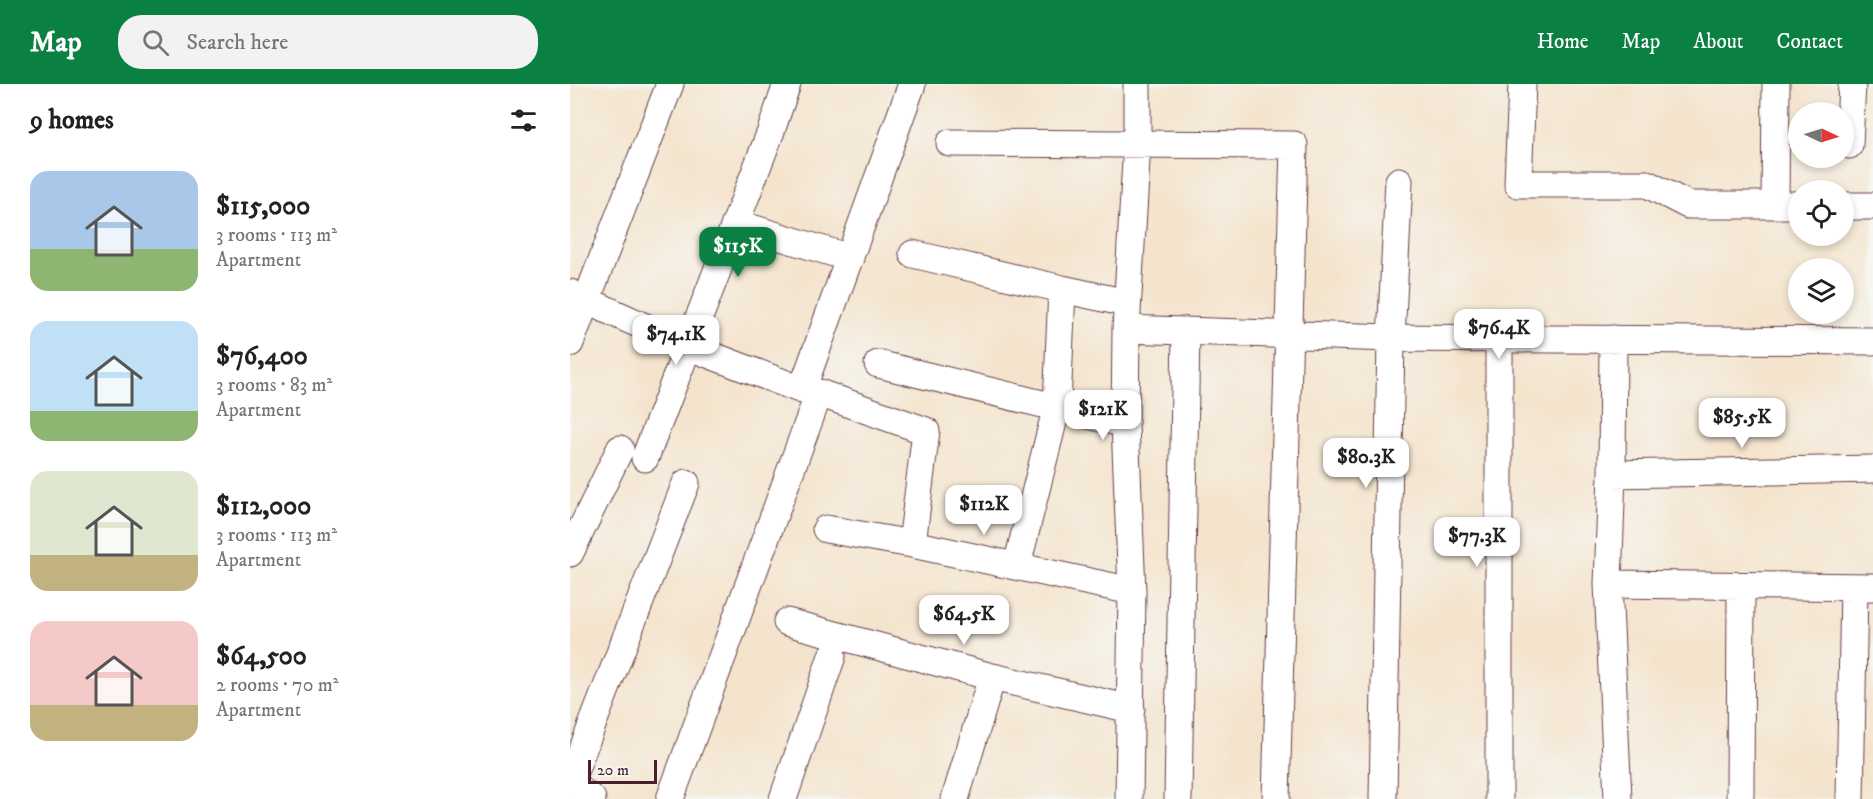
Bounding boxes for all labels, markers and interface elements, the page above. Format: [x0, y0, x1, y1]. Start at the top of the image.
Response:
search box [118, 15, 538, 69]
text: Map [30, 25, 82, 60]
icon: search [139, 26, 172, 59]
text: Search here [187, 29, 288, 56]
text: Home [1537, 29, 1589, 55]
text: Map [1622, 29, 1660, 55]
text: About [1693, 29, 1744, 55]
text: Contact [1777, 29, 1843, 55]
north arrow [1788, 102, 1854, 168]
map controls [1788, 102, 1854, 324]
text: 9 homes [30, 104, 114, 137]
icon: filters [507, 104, 540, 137]
button: locate [1788, 180, 1854, 246]
text: $115,000 [216, 190, 310, 223]
icon: home [78, 195, 150, 267]
text: 3 rooms · 113 m² [216, 223, 337, 248]
pin: $115K [696, 227, 780, 278]
text: $115K [713, 234, 763, 259]
text: Apartment [216, 248, 301, 273]
button: layers [1788, 258, 1854, 324]
pin: $76.4K [1450, 309, 1548, 360]
pin: $74.1K [627, 315, 725, 366]
text: $76.4K [1468, 316, 1530, 341]
text: $74.1K [646, 322, 706, 347]
text: $76,400 [216, 340, 308, 373]
icon: home [78, 345, 150, 417]
text: 3 rooms · 83 m² [216, 373, 332, 398]
pin: $121K [1061, 390, 1145, 441]
text: $121K [1078, 397, 1128, 422]
text: Apartment [216, 398, 301, 423]
pin: $85.5K [1693, 398, 1791, 449]
text: $85.5K [1713, 405, 1771, 430]
pin: $80.3K [1317, 438, 1415, 489]
text: $80.3K [1337, 445, 1395, 470]
pin: $112K [942, 485, 1026, 536]
text: $112,000 [216, 490, 311, 523]
text: $112K [959, 492, 1009, 517]
icon: home [78, 495, 150, 567]
pin: $77.3K [1428, 517, 1526, 568]
text: 3 rooms · 113 m² [216, 523, 337, 548]
text: $77.3K [1448, 524, 1506, 549]
text: Apartment [216, 548, 301, 573]
pin: $64.5K [915, 595, 1013, 646]
text: $64.5K [933, 602, 995, 627]
text: $64,500 [216, 640, 307, 673]
icon: home [78, 645, 150, 717]
text: 2 rooms · 70 m² [216, 673, 339, 698]
text: Apartment [216, 698, 301, 723]
scale bar [588, 757, 657, 784]
text: 20 m [597, 760, 629, 780]

